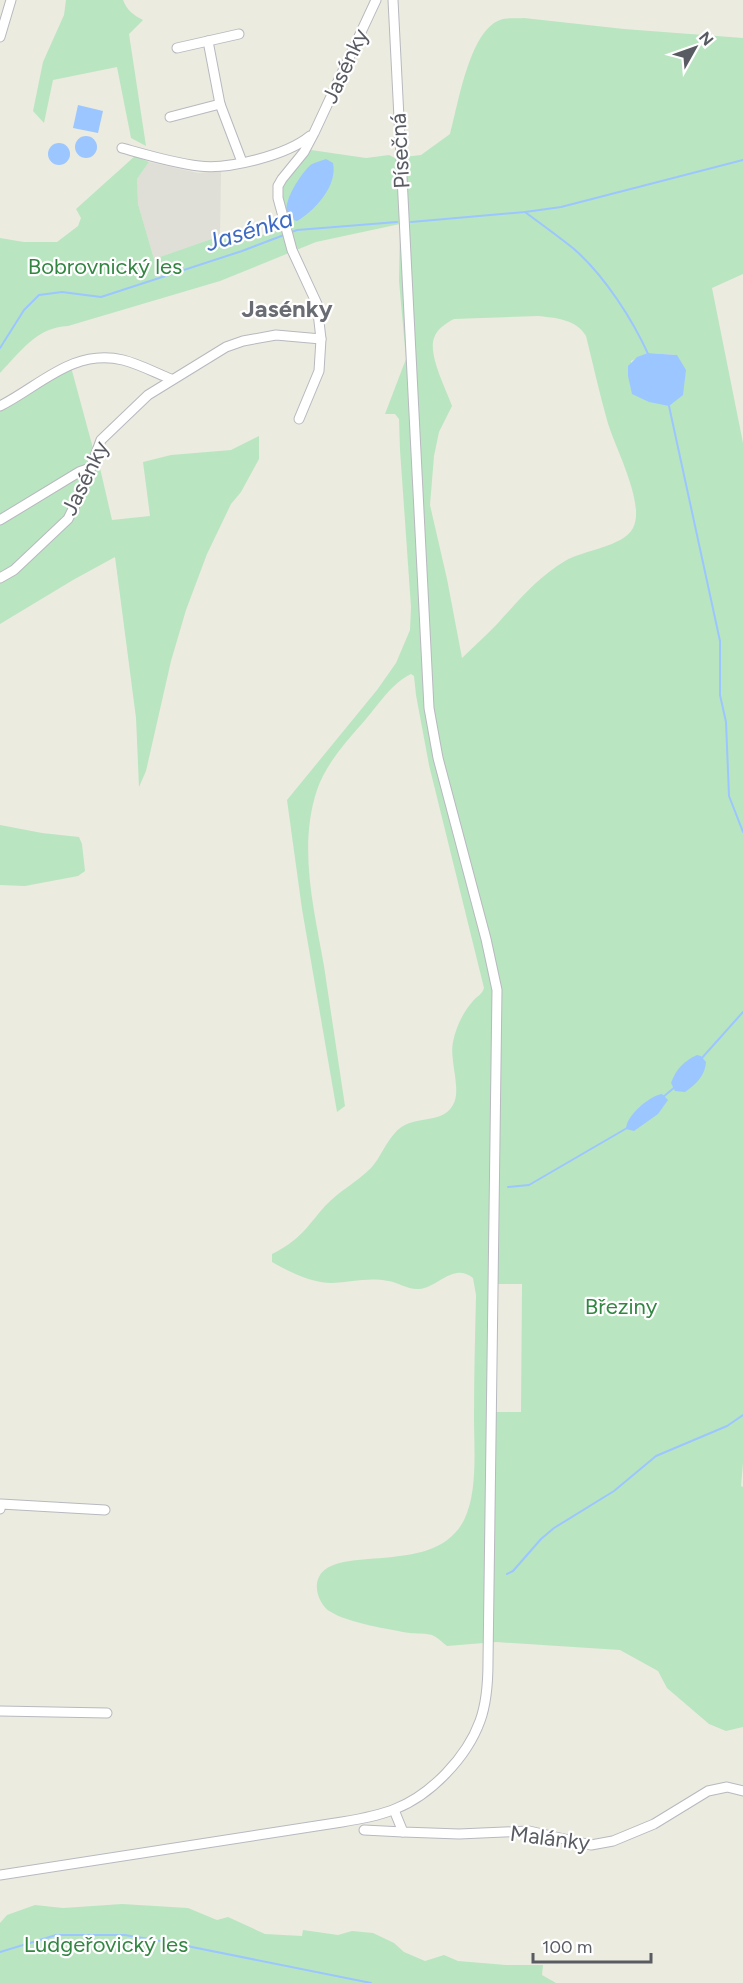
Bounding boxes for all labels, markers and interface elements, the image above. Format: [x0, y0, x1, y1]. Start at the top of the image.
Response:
north arrow [665, 18, 725, 78]
street label: Jasénky [316, 24, 374, 108]
text: N [695, 28, 717, 50]
street label: Písečná [385, 113, 415, 189]
water label: Jasénka [201, 203, 296, 257]
park label: Bobrovnický les [28, 253, 182, 280]
district label: Jasénky [242, 294, 333, 323]
street label: Jasénky [55, 436, 115, 520]
park label: Březiny [585, 1293, 658, 1320]
street label: Malánky [508, 1820, 592, 1856]
scale bar [533, 1926, 652, 1964]
park label: Ludgeřovický les [24, 1931, 188, 1958]
text: 100 m [542, 1936, 592, 1958]

